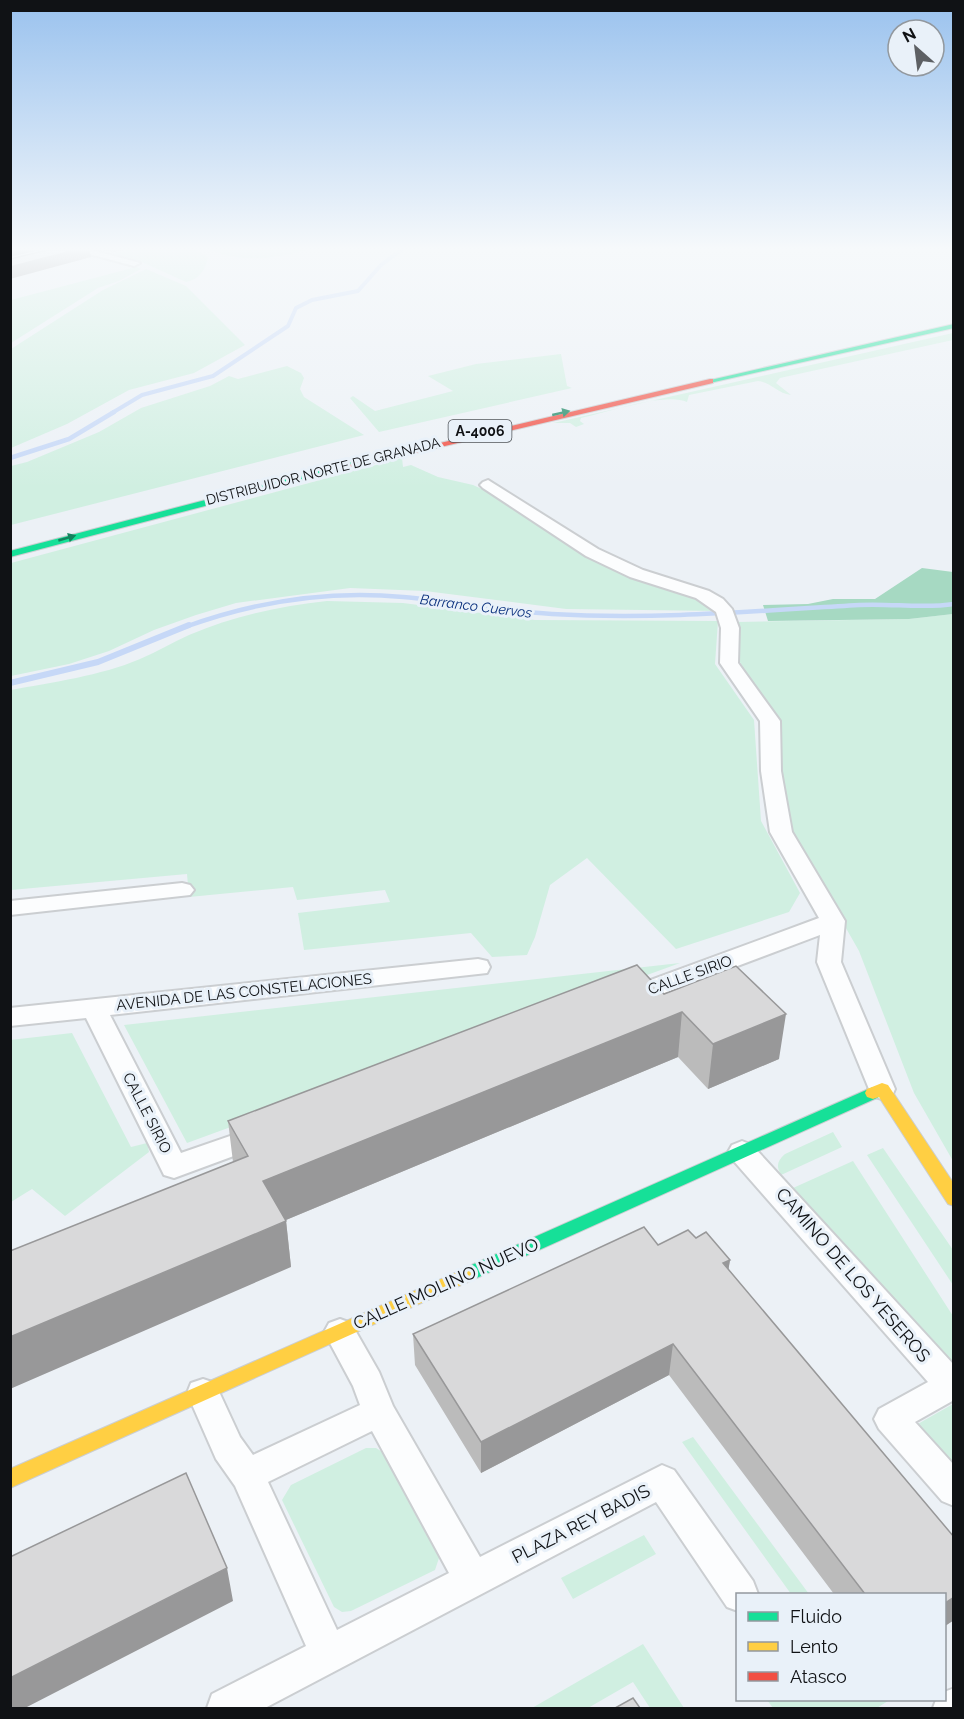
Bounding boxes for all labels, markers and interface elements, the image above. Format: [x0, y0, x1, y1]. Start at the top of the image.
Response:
north arrow [886, 18, 946, 78]
text: N [899, 24, 919, 46]
one-way arrow [552, 408, 571, 417]
road number: A-4006 [448, 420, 512, 442]
street label: DISTRIBUIDOR NORTE DE GRANADA [204, 434, 442, 508]
one-way arrow [58, 533, 76, 542]
water label: Barranco Cuervos [419, 591, 533, 621]
street label: CALLE SIRIO [645, 951, 735, 999]
street label: AVENIDA DE LAS CONSTELACIONES [115, 970, 373, 1014]
street label: CALLE SIRIO [119, 1070, 175, 1156]
street label: CAMINO DE LOS YESEROS [772, 1183, 935, 1366]
street label: CALLE MOLINO NUEVO [350, 1233, 542, 1334]
street label: PLAZA REY BADIS [508, 1480, 653, 1567]
legend [736, 1593, 946, 1701]
text: Fluido [790, 1606, 842, 1627]
text: Lento [790, 1636, 838, 1657]
text: Atasco [790, 1666, 847, 1687]

